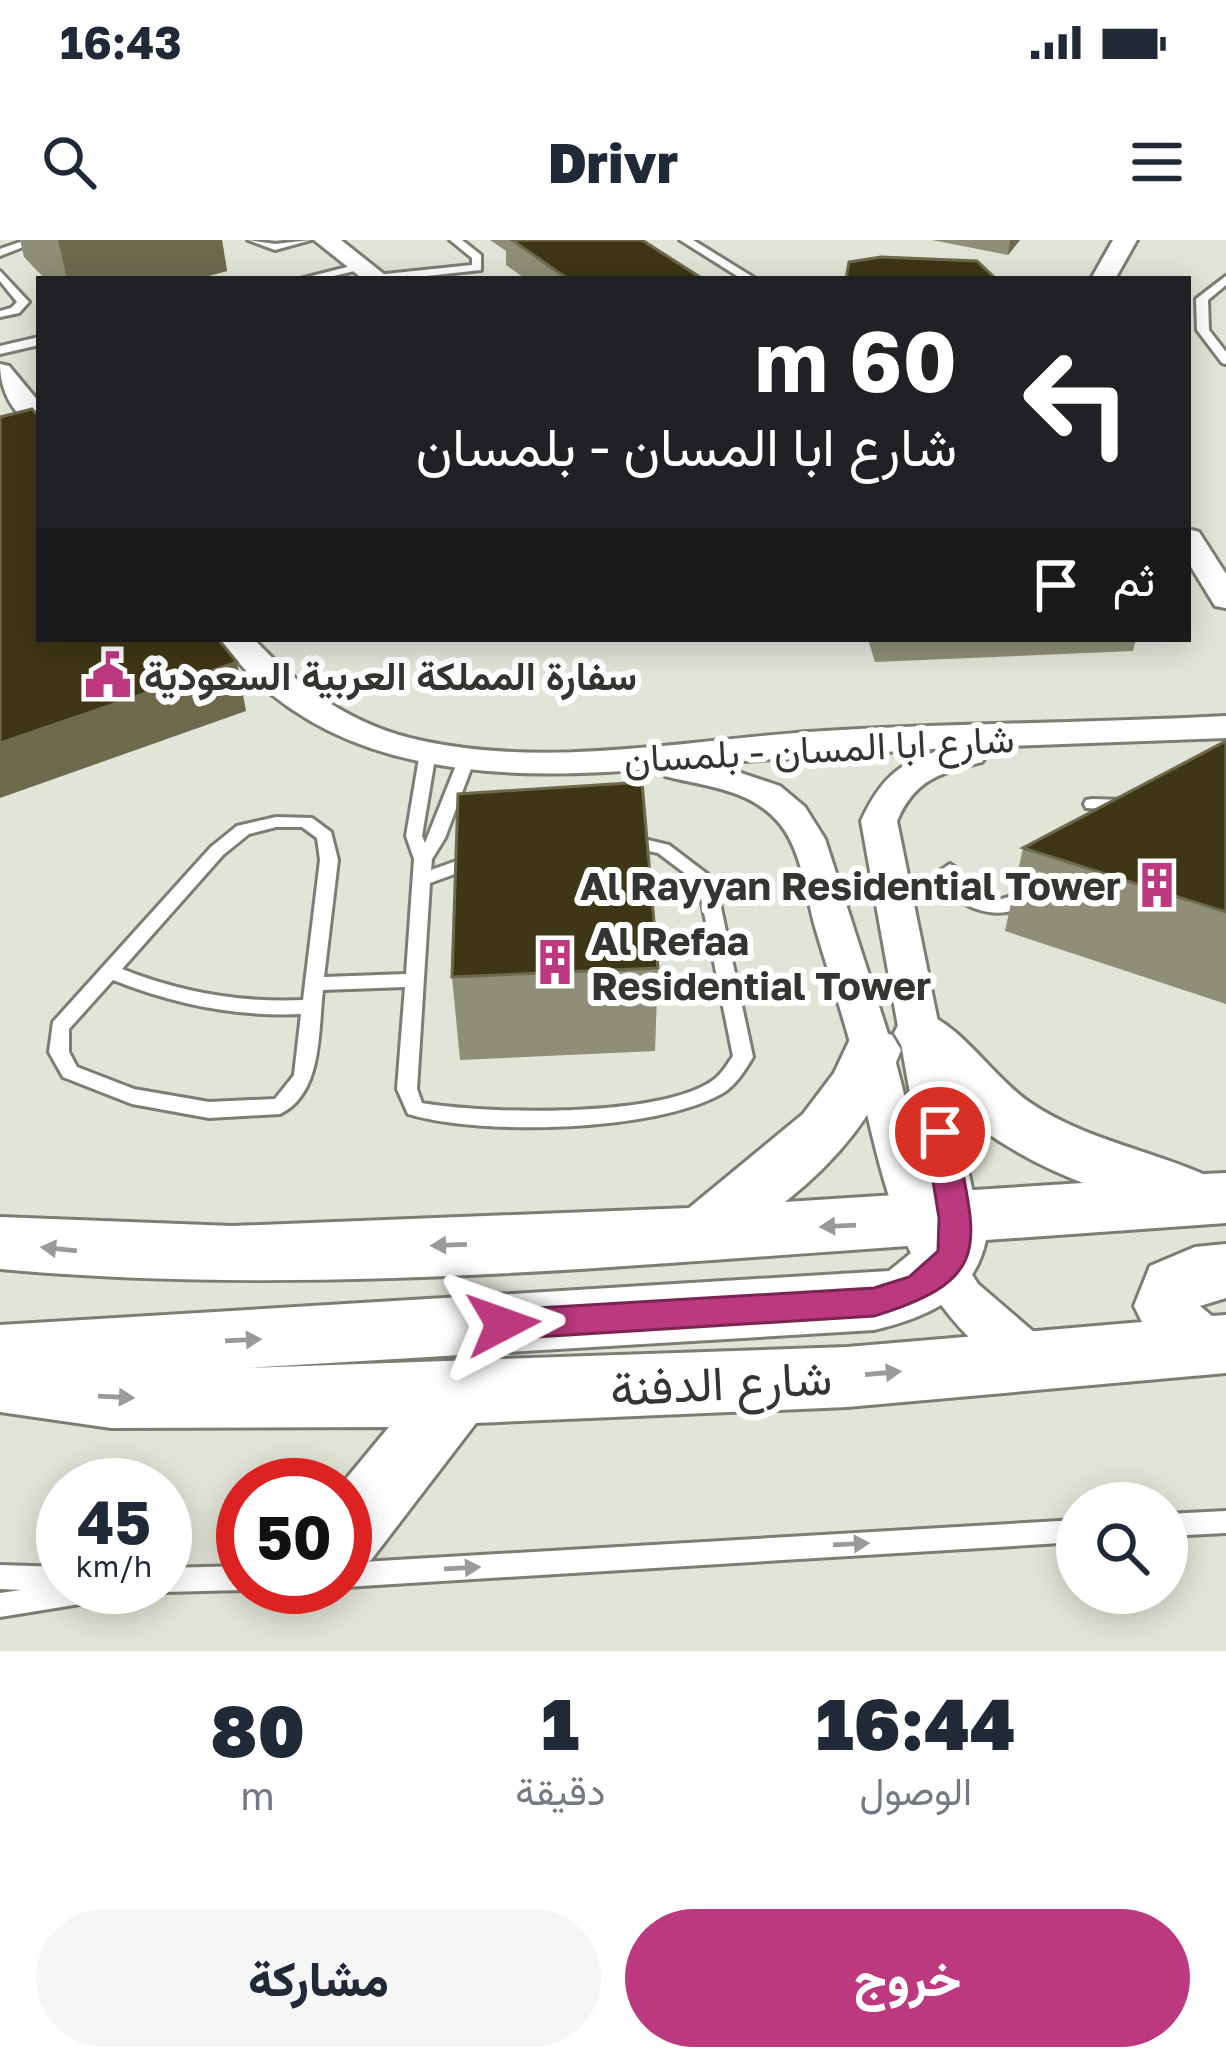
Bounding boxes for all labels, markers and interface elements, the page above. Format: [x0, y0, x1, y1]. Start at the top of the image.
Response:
text: 16:43 [60, 15, 182, 69]
icon: search [36, 129, 102, 195]
icon: menu [1124, 129, 1190, 195]
text: Drivr [548, 130, 678, 195]
text: 60 m [755, 310, 957, 410]
icon: left [999, 324, 1155, 480]
text: شارع ابا المسان - بلمسان [416, 413, 957, 478]
icon: arrive [1023, 552, 1089, 618]
text: ثم [1113, 552, 1155, 606]
public building icon: سفارة المملكة العربية السعودية [83, 650, 133, 700]
place label: سفارة المملكة العربية السعودية [144, 652, 637, 701]
street label: شارع ابا المسان - بلمسان [623, 714, 1016, 786]
building icon: Al Rayyan Residential Tower [1132, 860, 1182, 910]
place label: Al Rayyan Residential Tower [580, 862, 1121, 909]
place label: Al Refaa Residential Tower [591, 917, 931, 1009]
building icon: Al Refaa Residential Tower [530, 937, 580, 987]
pin [889, 1081, 991, 1183]
icon: arrive [907, 1099, 973, 1165]
one-way arrow [818, 1217, 856, 1236]
one-way arrow [429, 1236, 467, 1255]
one-way arrow [40, 1239, 77, 1258]
position arrow [440, 1261, 566, 1387]
one-way arrow [225, 1330, 263, 1349]
street label: شارع الدفنة [609, 1347, 834, 1422]
one-way arrow [865, 1364, 902, 1383]
one-way arrow [98, 1388, 135, 1407]
speed limit sign: 50 [216, 1458, 372, 1614]
map controls [1056, 1482, 1188, 1614]
button: search [1056, 1482, 1188, 1614]
text: 45 [77, 1485, 151, 1557]
one-way arrow [833, 1534, 871, 1553]
text: km/h [76, 1548, 152, 1584]
one-way arrow [444, 1558, 481, 1577]
text: 1 [541, 1679, 579, 1766]
text: 16:44 [816, 1679, 1016, 1766]
text: 80 [210, 1686, 305, 1773]
text: دقيقة [515, 1767, 605, 1814]
text: الوصول [859, 1767, 972, 1814]
text: m [240, 1772, 275, 1819]
button: مشاركة [36, 1909, 601, 2047]
button: خروج [625, 1909, 1190, 2047]

